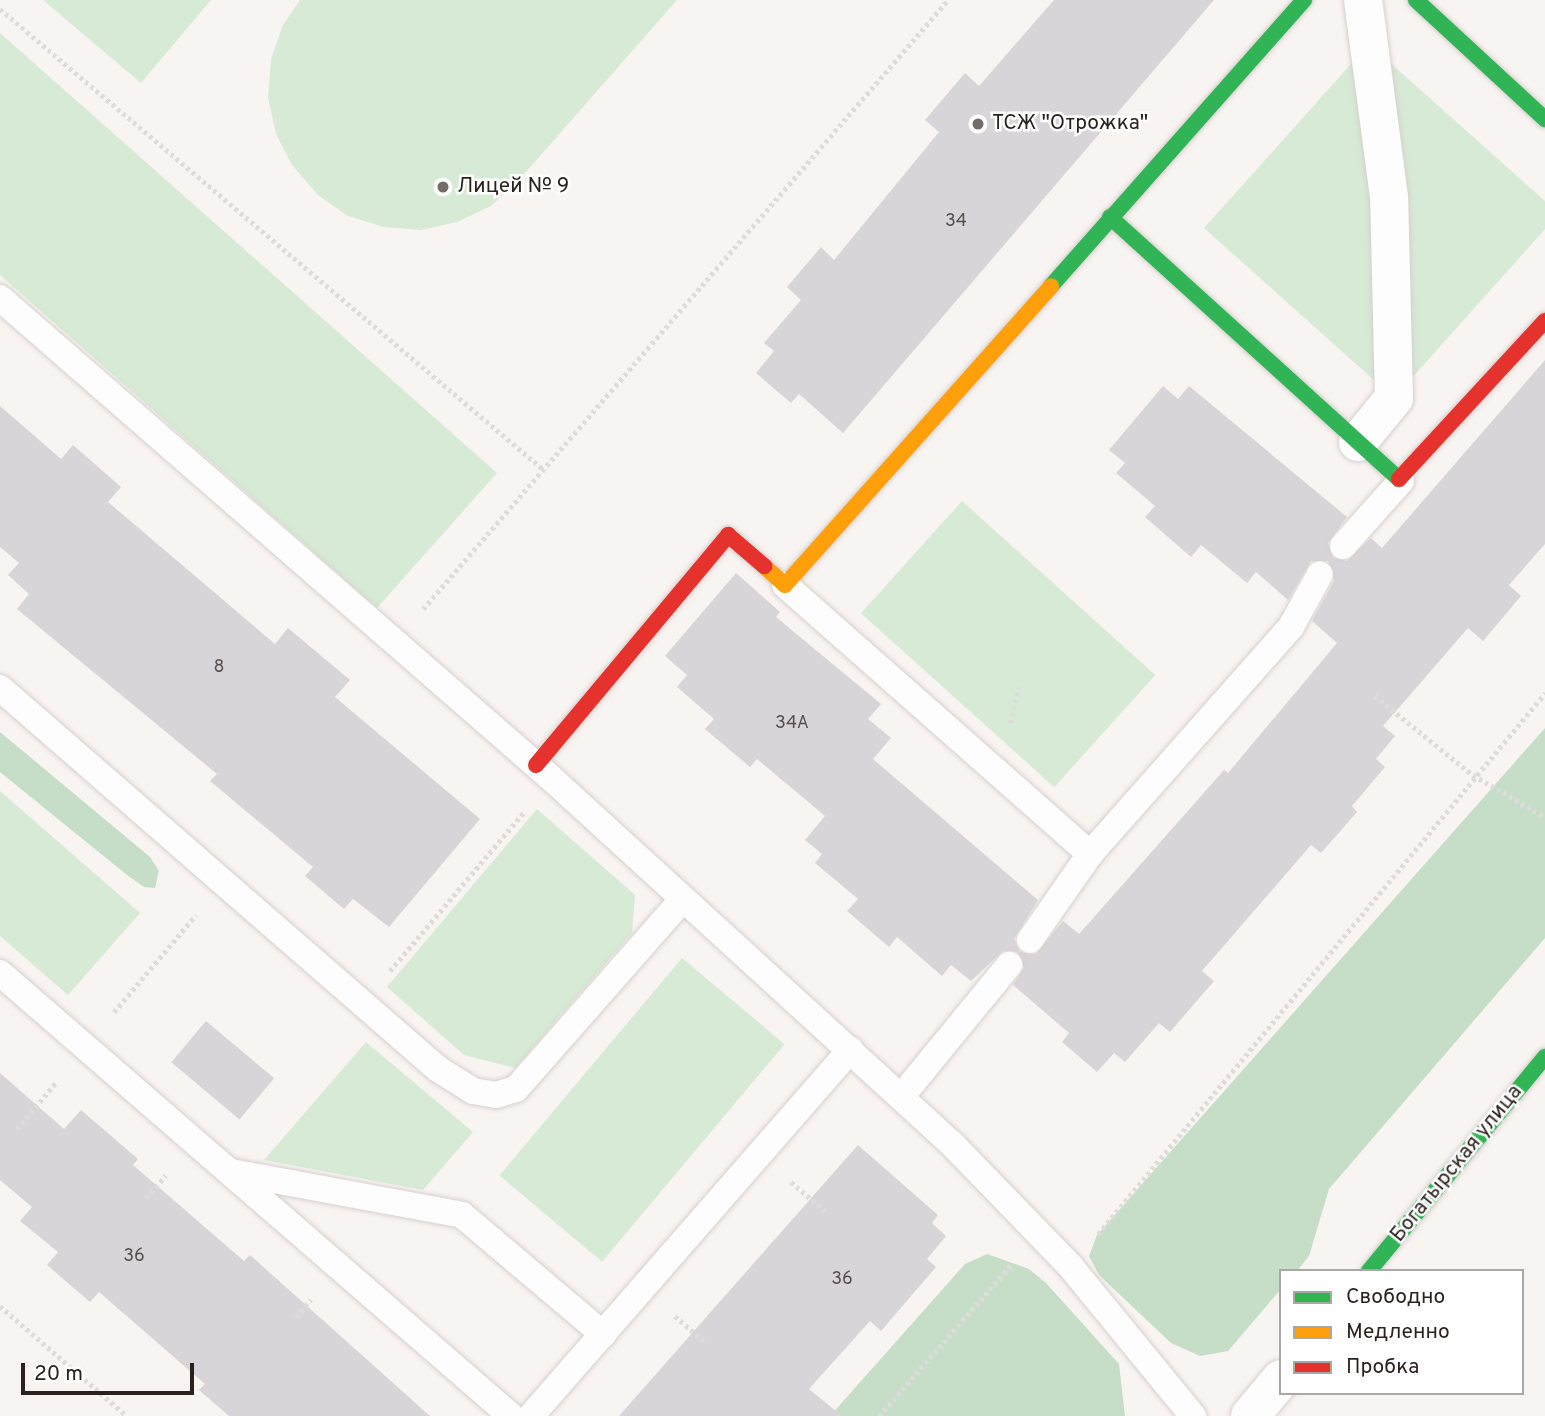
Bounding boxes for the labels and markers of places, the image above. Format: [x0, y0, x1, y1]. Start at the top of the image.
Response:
place label: ТСЖ "Отрожка" [992, 111, 1148, 137]
marker: ТСЖ "Отрожка" [970, 116, 986, 132]
place label: Лицей № 9 [457, 174, 569, 200]
marker: Лицей № 9 [435, 179, 451, 195]

